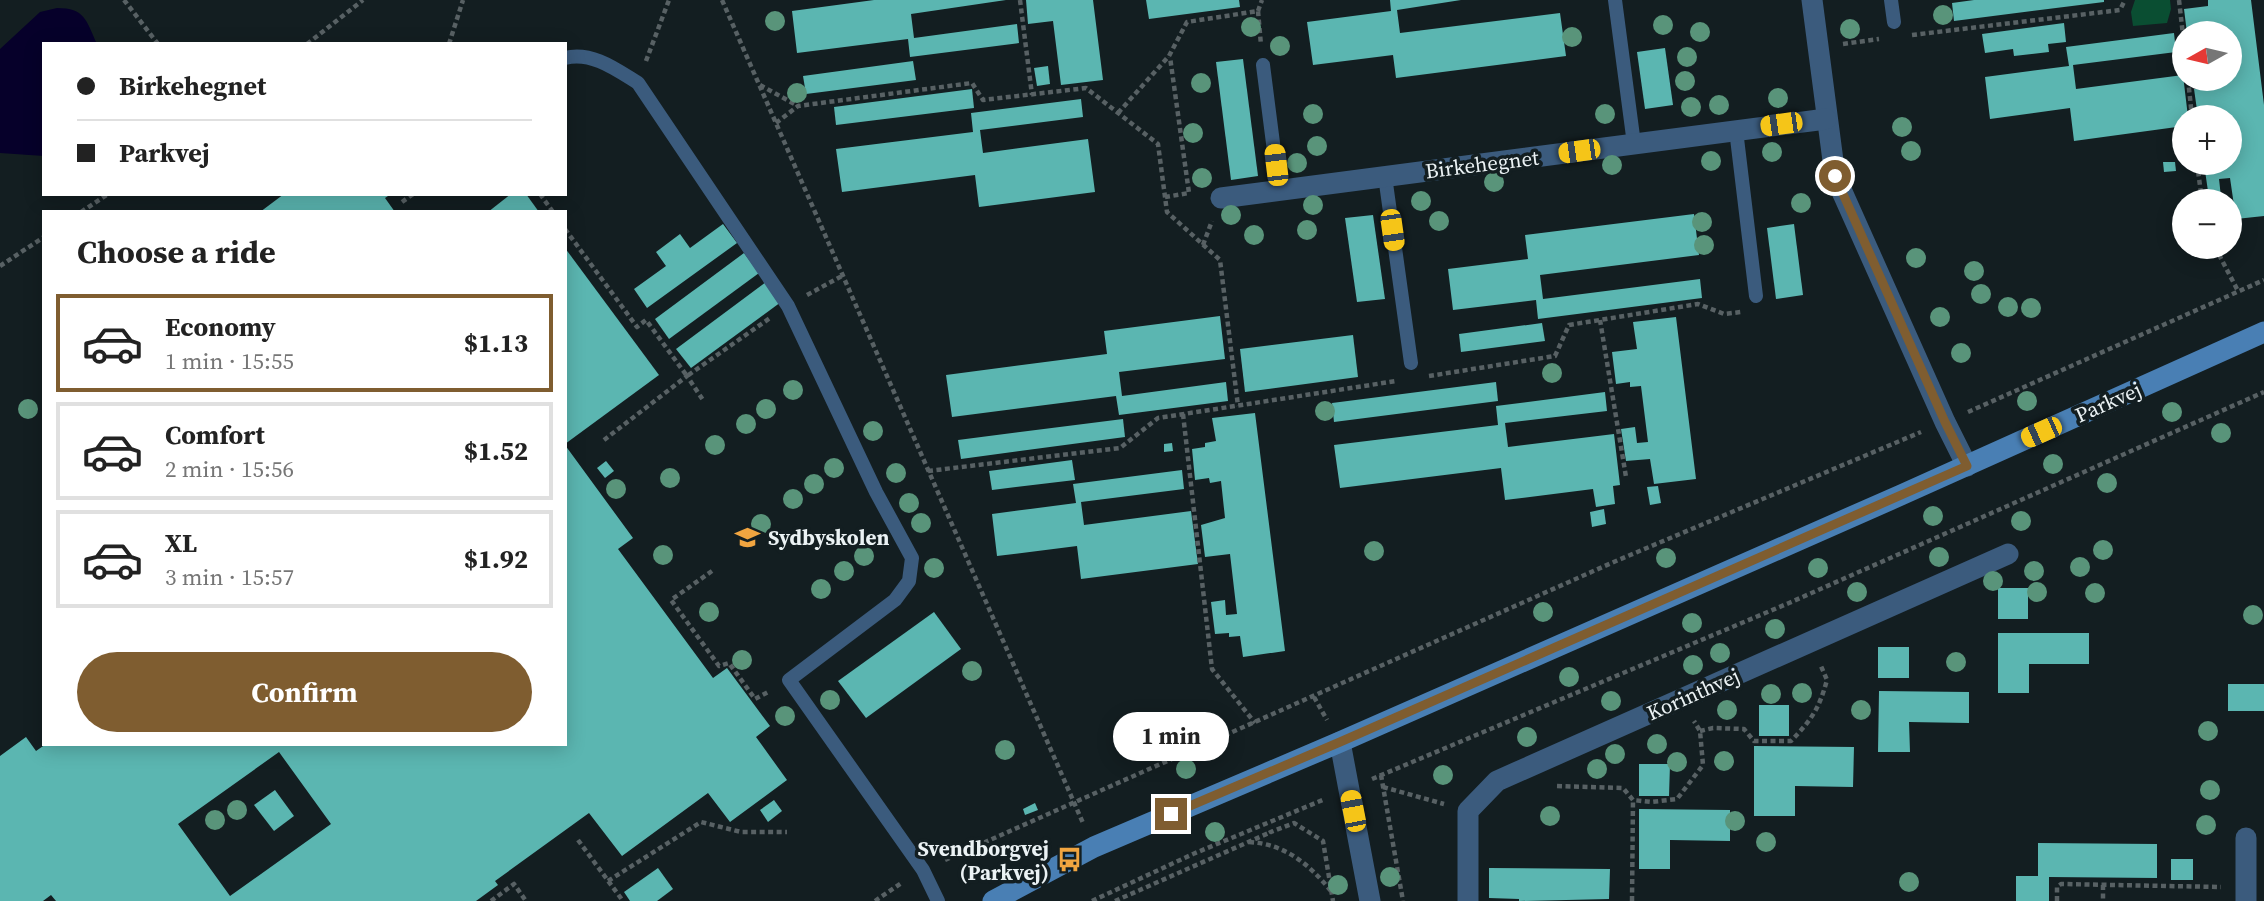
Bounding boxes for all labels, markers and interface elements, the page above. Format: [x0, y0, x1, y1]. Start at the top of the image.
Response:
north arrow [2172, 21, 2242, 91]
map controls [2172, 21, 2242, 259]
text: Birkehegnet [119, 68, 266, 104]
button: + [2172, 105, 2242, 175]
car [1759, 111, 1804, 137]
text: Parkvej [119, 135, 210, 171]
car [1557, 138, 1602, 164]
car [1264, 143, 1289, 187]
street label: Birkehegnet [1424, 143, 1541, 185]
route start [1819, 160, 1851, 192]
button: − [2172, 189, 2242, 259]
car [1379, 208, 1406, 252]
text: Choose a ride [77, 230, 276, 274]
text: Economy [165, 309, 276, 345]
icon: car [81, 312, 144, 375]
text: $1.13 [464, 325, 528, 361]
text: 1 min · 15:55 [165, 345, 294, 377]
street label: Parkvej [2070, 375, 2146, 429]
car [2018, 414, 2065, 450]
text: Comfort [165, 417, 265, 453]
icon: car [81, 420, 144, 483]
text: $1.52 [464, 433, 528, 469]
text: 2 min · 15:56 [165, 453, 294, 485]
school or university icon: Sydbyskolen [734, 523, 762, 551]
place label: Sydbyskolen [768, 523, 889, 552]
text: XL [165, 525, 197, 561]
icon: car [81, 528, 144, 591]
text: $1.92 [464, 541, 528, 577]
text: 3 min · 15:57 [165, 561, 294, 593]
button: Confirm [77, 652, 532, 732]
street label: Korinthvej [1642, 661, 1744, 727]
callout: 1 min [1113, 712, 1229, 762]
text: 1 min [1141, 720, 1201, 752]
car [1339, 788, 1368, 834]
route end [1155, 798, 1187, 830]
place label: Svendborgvej (Parkvej) [917, 834, 1049, 887]
bus stop icon: Svendborgvej (Parkvej) [1055, 846, 1083, 874]

